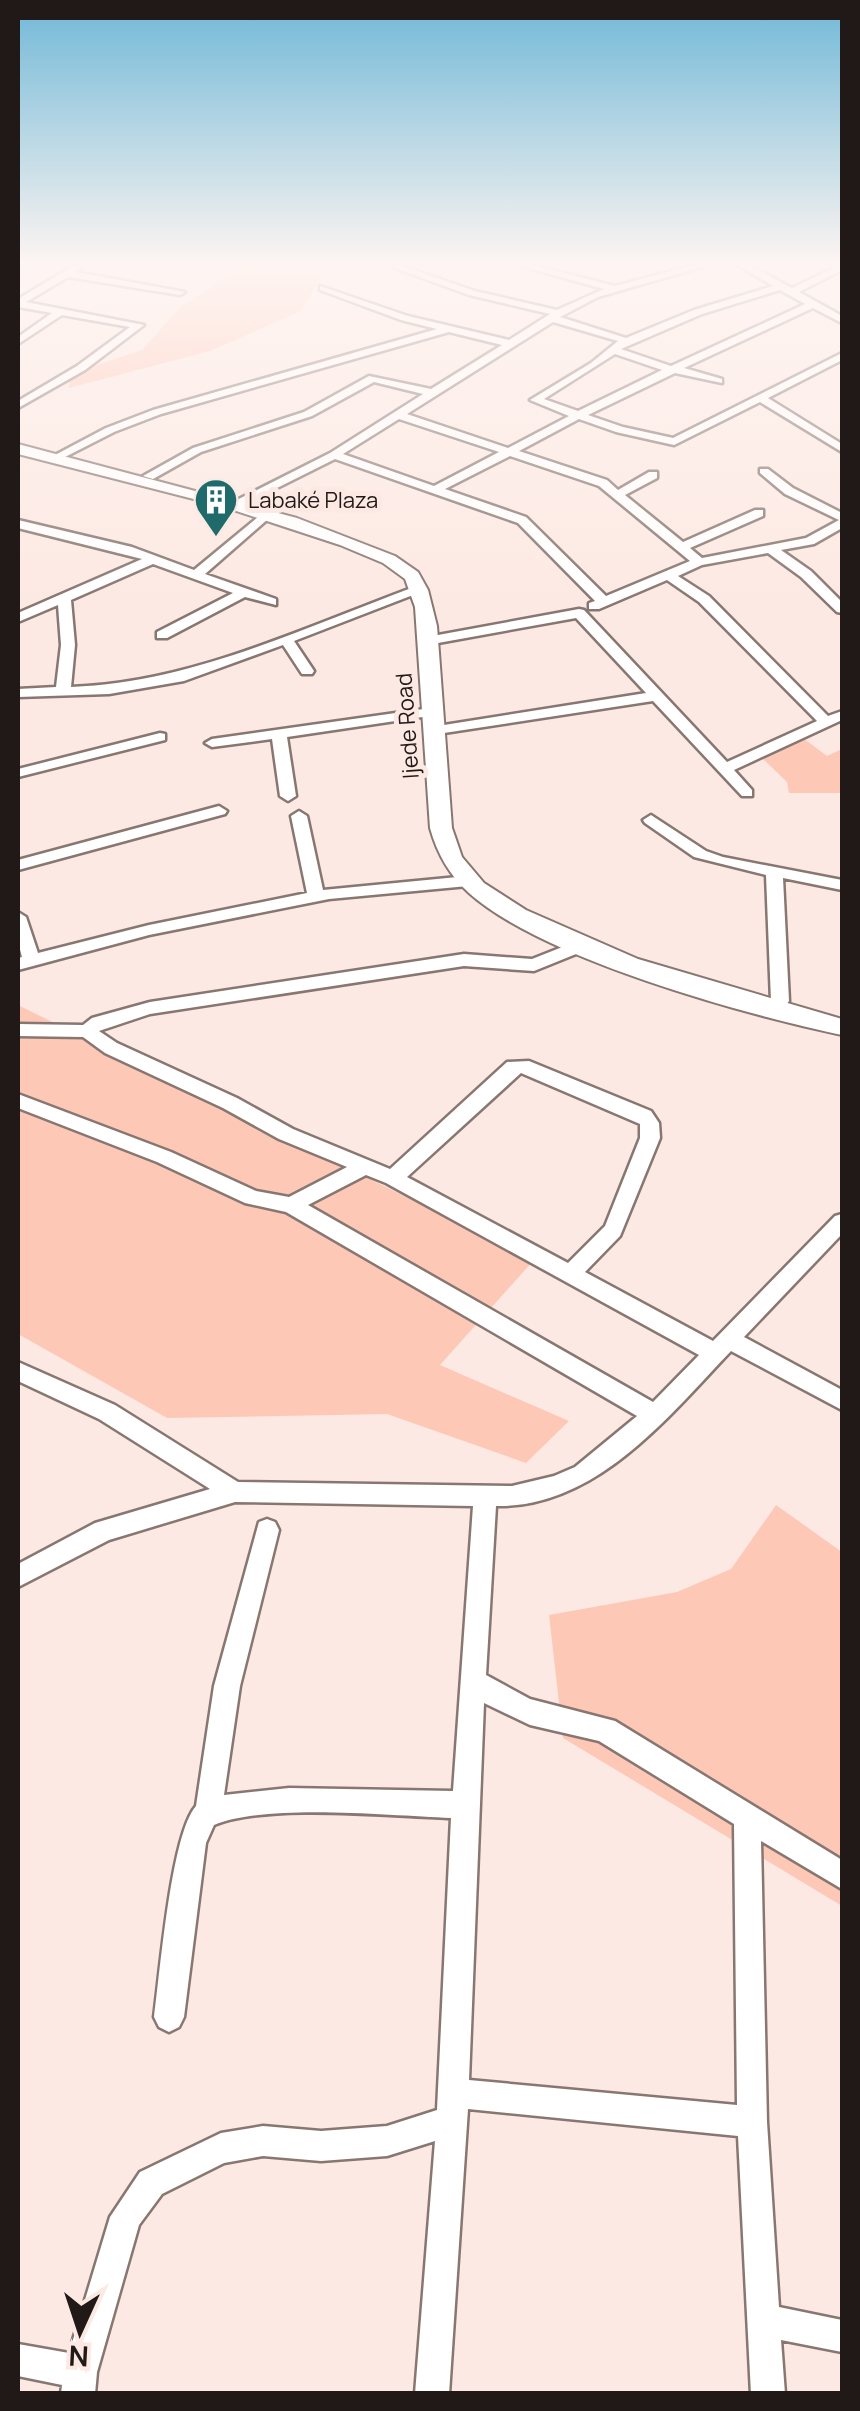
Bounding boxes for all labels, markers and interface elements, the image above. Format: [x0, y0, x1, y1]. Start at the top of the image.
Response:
building icon: Labaké Plaza [193, 477, 239, 538]
place label: Labaké Plaza [248, 485, 378, 515]
street label: Ijede Road [388, 672, 426, 780]
north arrow [30, 2281, 130, 2381]
text: N [68, 2337, 90, 2376]

